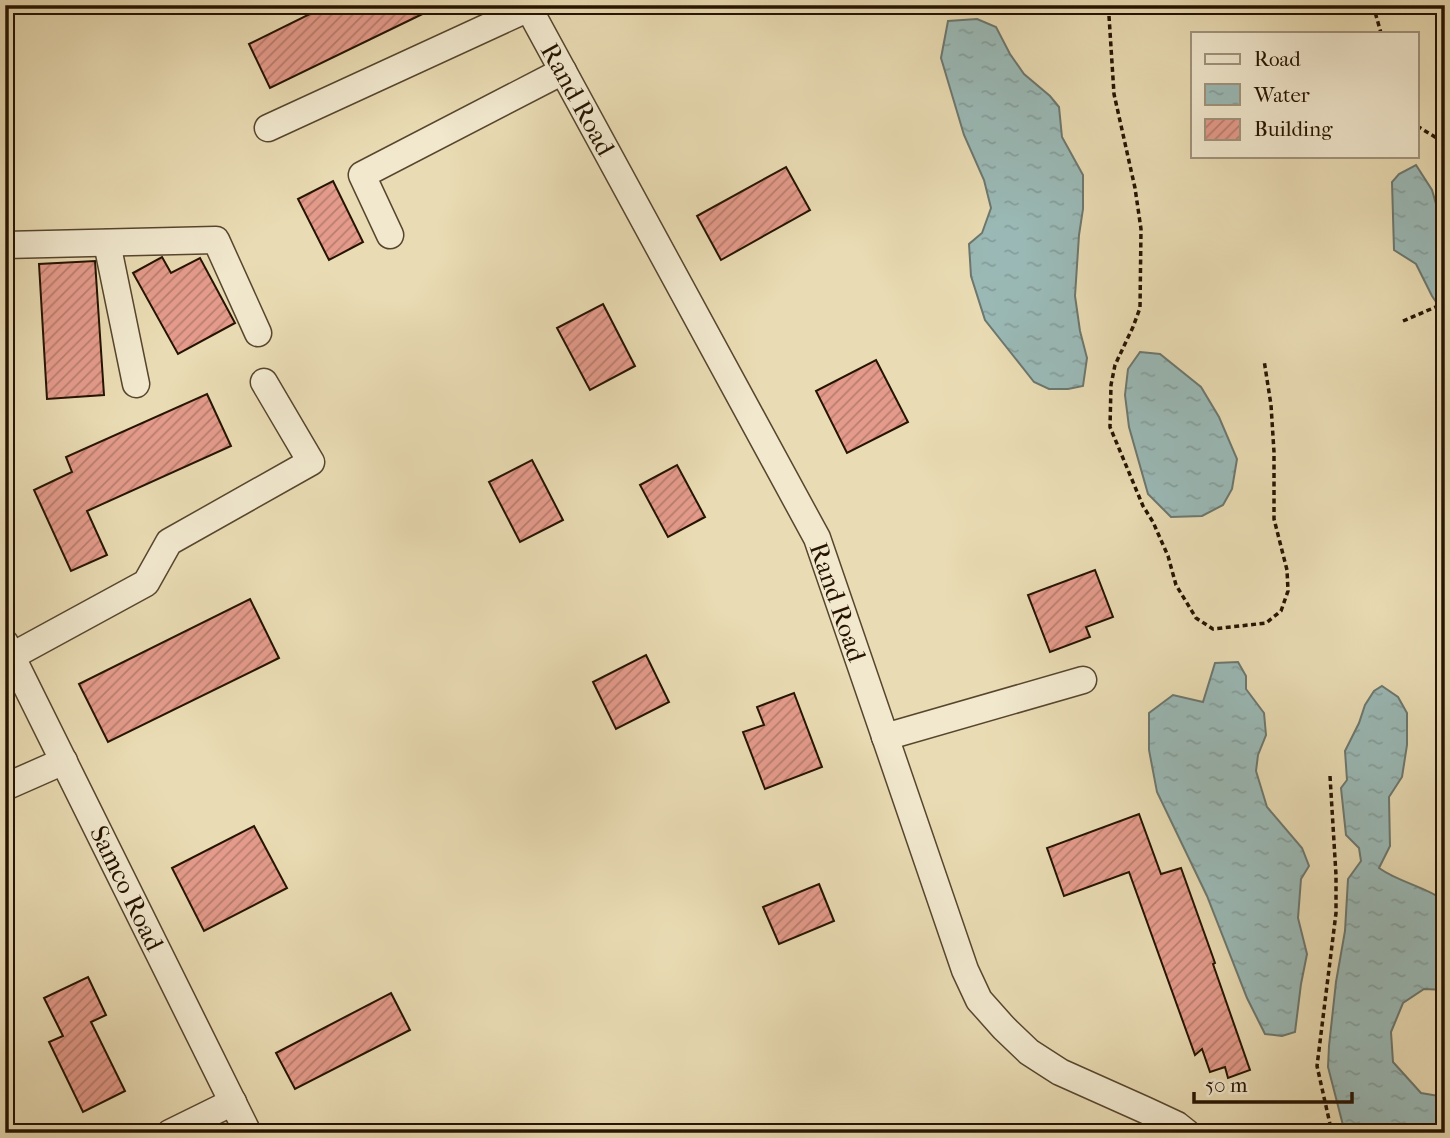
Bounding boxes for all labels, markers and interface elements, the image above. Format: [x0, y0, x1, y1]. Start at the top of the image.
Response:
legend [1191, 32, 1418, 158]
street label: Rand Road [534, 38, 622, 162]
text: Road [1254, 47, 1301, 71]
text: Water [1253, 83, 1310, 107]
text: Building [1254, 117, 1333, 141]
street label: Rand Road [803, 539, 873, 667]
street label: Samco Road [83, 821, 170, 956]
scale bar [1194, 1061, 1352, 1105]
text: 50 m [1205, 1073, 1248, 1097]

